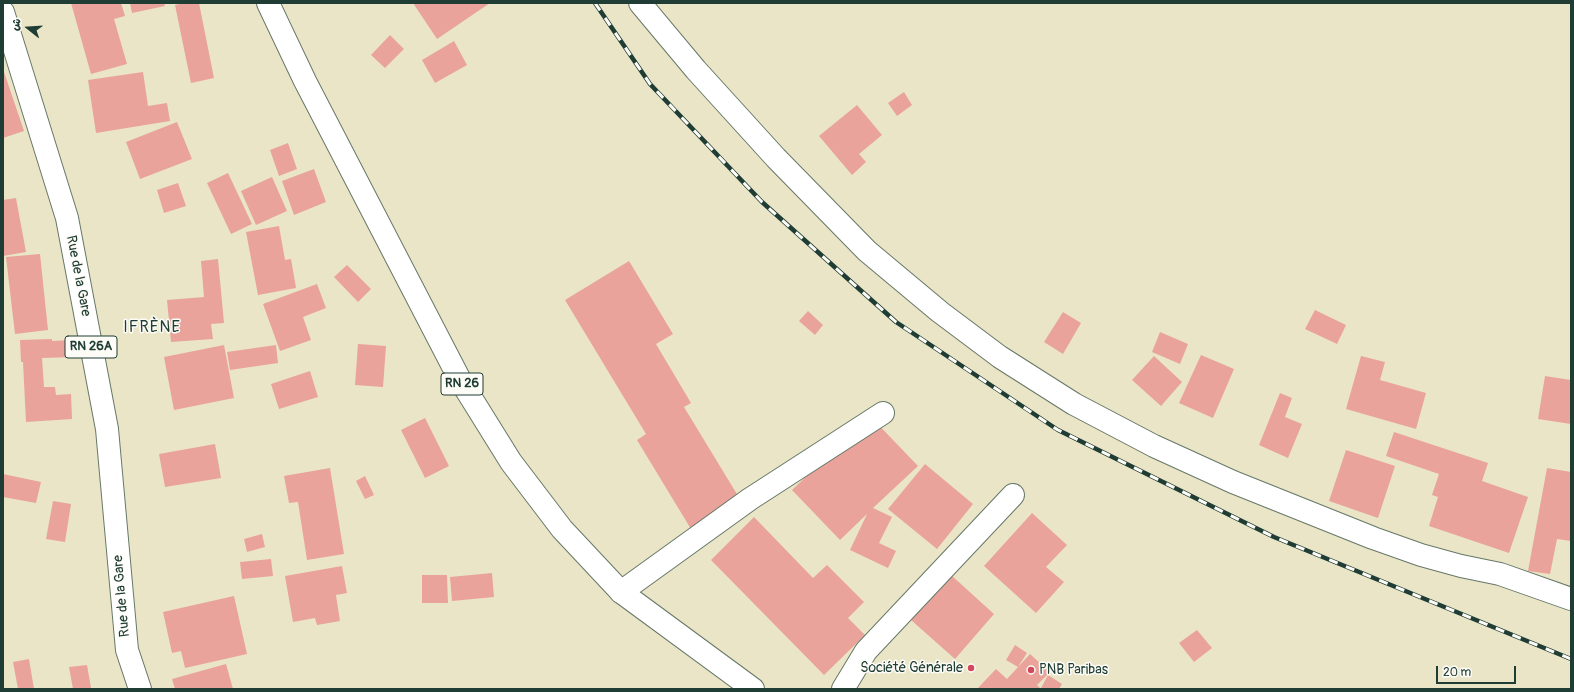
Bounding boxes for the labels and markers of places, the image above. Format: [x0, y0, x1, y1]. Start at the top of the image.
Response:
place label: Société Générale [860, 660, 963, 676]
place label: PNB Paribas [1039, 662, 1108, 678]
marker: Société Générale [966, 663, 976, 673]
marker: PNB Paribas [1026, 665, 1036, 675]

